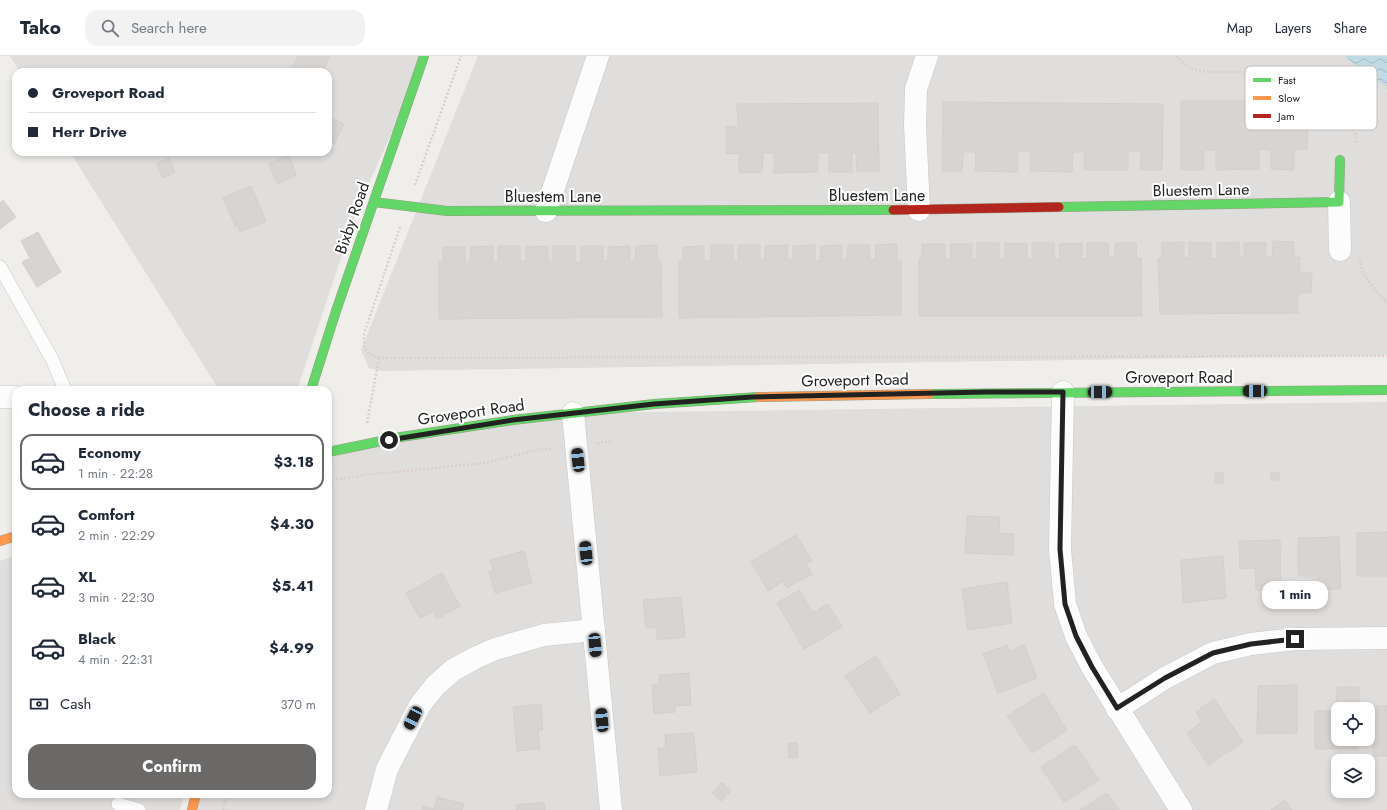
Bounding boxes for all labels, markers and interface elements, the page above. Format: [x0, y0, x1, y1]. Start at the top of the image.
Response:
search box [85, 10, 365, 46]
text: Tako [20, 14, 61, 41]
icon: search [99, 17, 121, 39]
text: Search here [131, 17, 207, 39]
text: Map [1227, 18, 1253, 38]
text: Layers [1275, 18, 1311, 38]
text: Share [1333, 18, 1367, 38]
legend [1245, 66, 1377, 130]
text: Fast [1278, 72, 1296, 88]
text: Groveport Road [52, 82, 165, 104]
text: Slow [1278, 90, 1300, 106]
text: Jam [1276, 108, 1295, 124]
text: Herr Drive [52, 121, 127, 143]
street label: Bluestem Lane [1153, 178, 1249, 202]
street label: Bixby Road [329, 179, 375, 257]
street label: Bluestem Lane [829, 184, 925, 207]
street label: Bluestem Lane [505, 185, 601, 208]
street label: Groveport Road [1125, 366, 1233, 389]
street label: Groveport Road [801, 368, 909, 392]
car [1243, 385, 1267, 397]
car [1088, 386, 1112, 398]
street label: Groveport Road [416, 393, 526, 431]
text: Choose a ride [28, 397, 145, 423]
route start [380, 431, 398, 449]
text: Economy [78, 442, 141, 464]
icon: car [30, 444, 66, 480]
car [571, 447, 585, 473]
text: $3.18 [274, 451, 314, 473]
text: 1 min · 22:28 [78, 464, 153, 483]
text: Comfort [78, 504, 135, 526]
icon: car [30, 506, 66, 542]
text: $4.30 [270, 513, 314, 535]
text: 2 min · 22:29 [78, 526, 155, 545]
car [579, 540, 593, 566]
text: XL [78, 566, 96, 588]
icon: car [30, 568, 66, 604]
text: $5.41 [272, 575, 314, 597]
callout: 1 min [1262, 581, 1328, 609]
text: 1 min [1279, 585, 1311, 604]
text: 3 min · 22:30 [78, 588, 155, 607]
text: Black [78, 628, 116, 650]
icon: car [30, 630, 66, 666]
route end [1286, 630, 1304, 648]
car [588, 633, 602, 657]
text: $4.99 [269, 637, 314, 659]
text: 4 min · 22:31 [78, 650, 153, 669]
icon: cash [28, 693, 50, 715]
text: Cash [60, 693, 91, 715]
text: 370 m [280, 695, 316, 714]
map controls [1331, 702, 1375, 798]
button: locate [1331, 702, 1375, 746]
car [402, 705, 424, 731]
car [595, 708, 609, 732]
button: Confirm [28, 744, 316, 790]
button: layers [1331, 754, 1375, 798]

